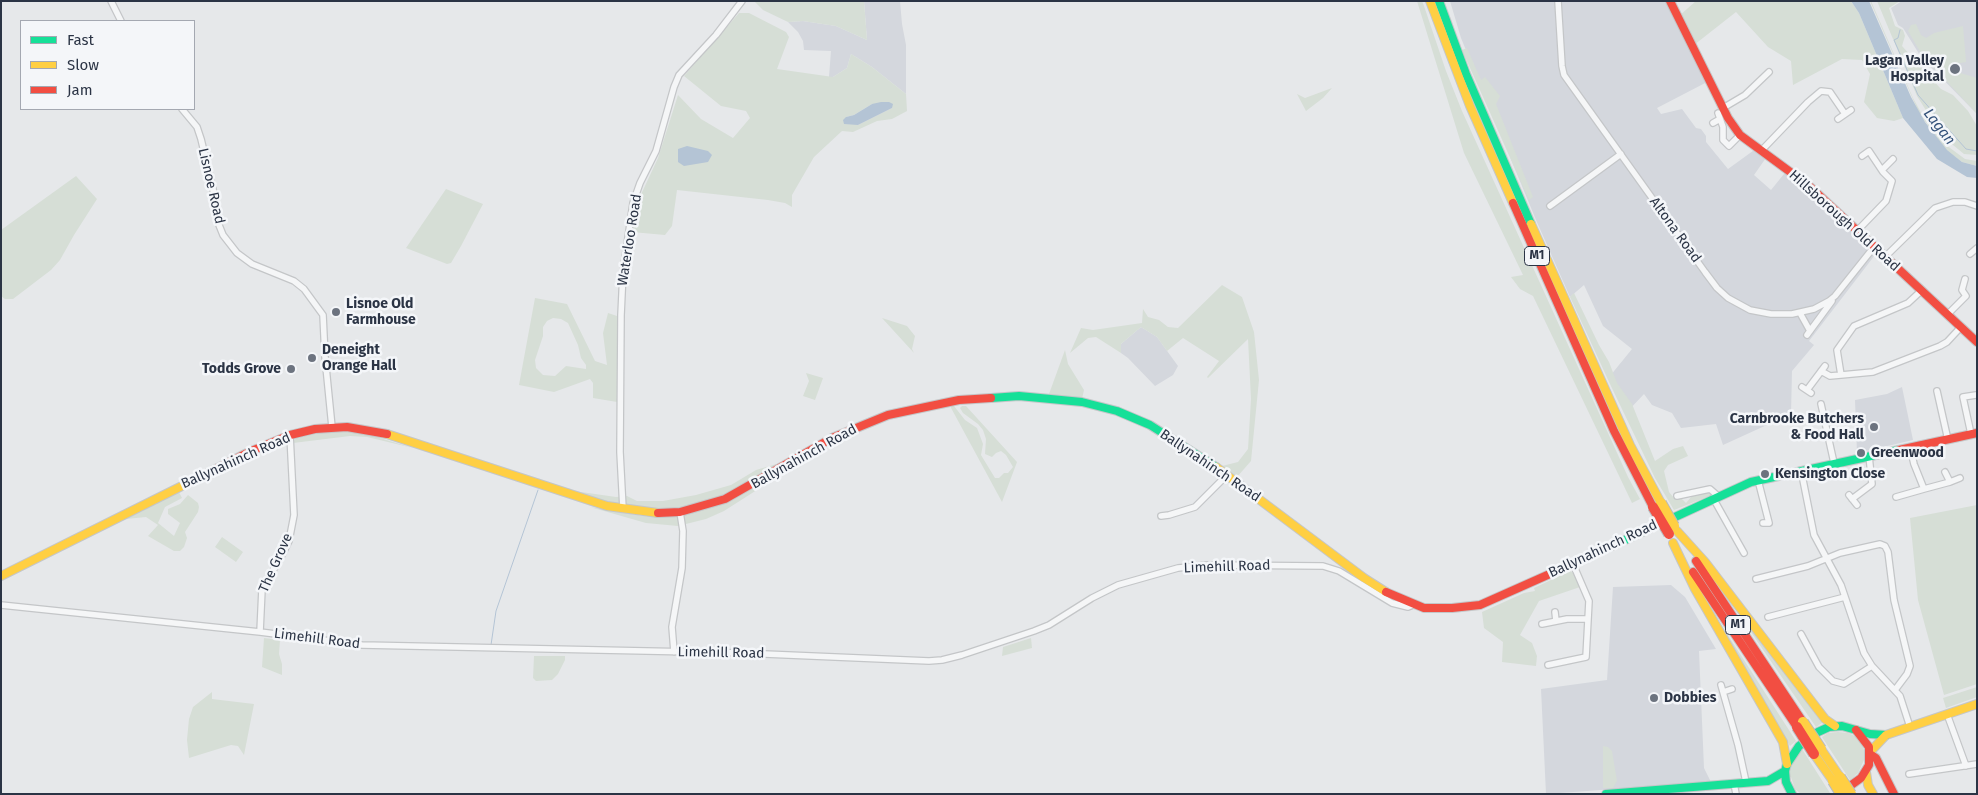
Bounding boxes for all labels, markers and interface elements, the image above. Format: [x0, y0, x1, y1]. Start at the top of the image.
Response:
legend [20, 20, 195, 110]
text: Fast [67, 31, 94, 49]
place label: Lagan Valley Hospital [1865, 53, 1944, 85]
text: Slow [67, 56, 99, 74]
marker: Lagan Valley Hospital [1948, 62, 1962, 76]
text: Jam [67, 81, 93, 99]
water label: Lagan [1919, 105, 1959, 149]
street label: Lisnoe Road [194, 146, 228, 226]
street label: Hillsborough Old Road [1785, 167, 1903, 275]
street label: Waterloo Road [614, 193, 646, 287]
street label: Altona Road [1646, 194, 1704, 266]
road number: M1 [1524, 247, 1550, 266]
place label: Lisnoe Old Farmhouse [346, 296, 416, 328]
marker: Lisnoe Old Farmhouse [330, 306, 342, 318]
place label: Deneight Orange Hall [322, 342, 396, 374]
marker: Deneight Orange Hall [306, 352, 318, 364]
place label: Todds Grove [202, 361, 281, 377]
marker: Todds Grove [285, 363, 297, 375]
place label: Carnbrooke Butchers & Food Hall [1730, 411, 1864, 444]
street label: Ballynahinch Road [748, 421, 860, 493]
marker: Carnbrooke Butchers & Food Hall [1868, 421, 1880, 433]
street label: Ballynahinch Road [1156, 426, 1264, 506]
street label: Ballynahinch Road [179, 429, 293, 493]
place label: Greenwood [1871, 445, 1944, 461]
marker: Greenwood [1855, 447, 1867, 459]
place label: Kensington Close [1775, 466, 1885, 482]
marker: Kensington Close [1759, 468, 1771, 480]
street label: Ballynahinch Road [1546, 516, 1660, 582]
street label: The Grove [255, 531, 297, 595]
street label: Limehill Road [1183, 557, 1271, 577]
road number: M1 [1726, 616, 1750, 634]
street label: Limehill Road [273, 625, 361, 653]
street label: Limehill Road [677, 644, 765, 662]
place label: Dobbies [1664, 690, 1716, 706]
marker: Dobbies [1648, 692, 1660, 704]

